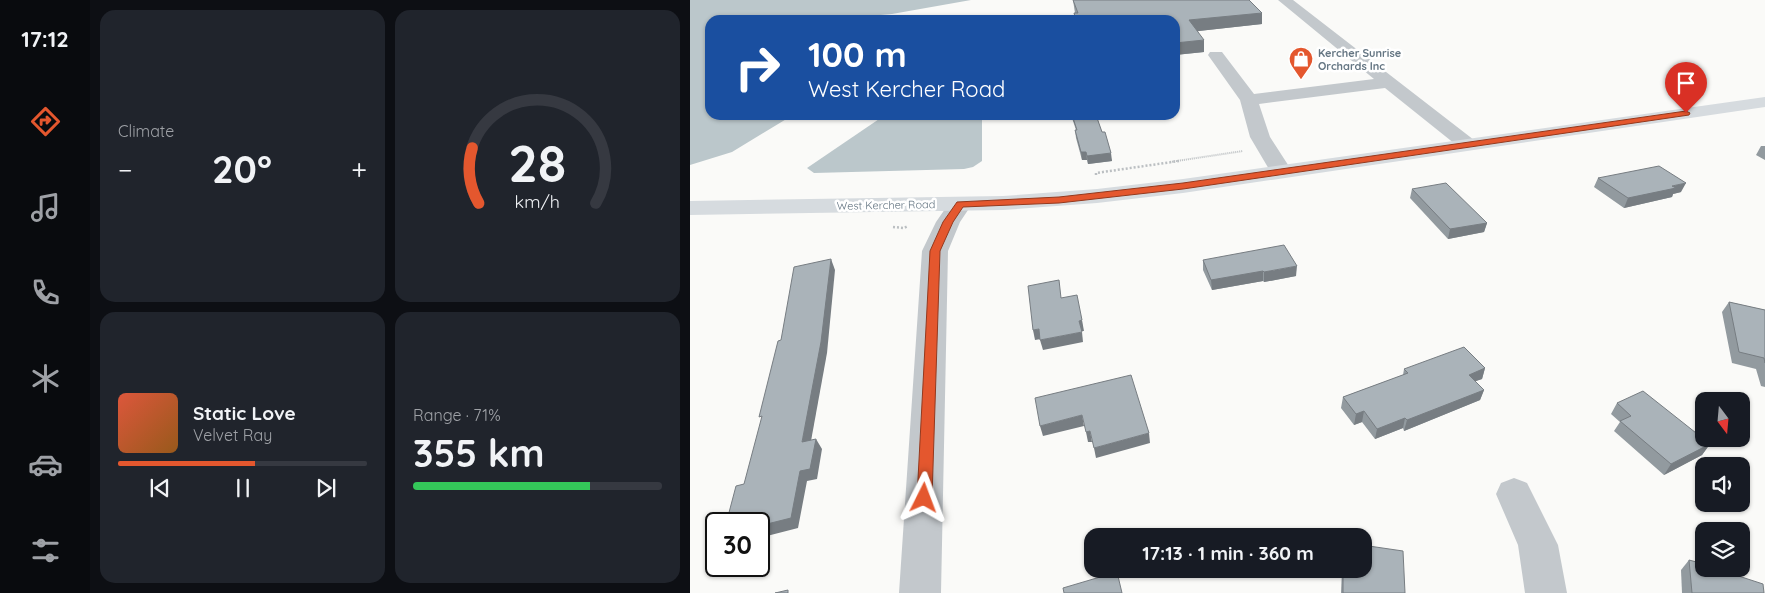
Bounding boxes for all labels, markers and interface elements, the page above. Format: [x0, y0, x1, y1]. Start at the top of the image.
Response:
text: 17:12 [21, 25, 69, 53]
text: 100 m [808, 32, 907, 76]
icon: right [725, 35, 790, 100]
shop icon: Kercher Sunrise Orchards Inc [1288, 46, 1314, 80]
place label: Kercher Sunrise Orchards Inc [1318, 46, 1402, 73]
pin [1665, 62, 1707, 113]
icon: arrive [1672, 69, 1700, 97]
text: West Kercher Road [808, 75, 1005, 103]
icon: directions [28, 104, 63, 139]
text: Climate [118, 121, 174, 141]
text: 28 [508, 130, 567, 195]
text: 20° [212, 145, 272, 193]
text: − [118, 152, 133, 187]
text: + [351, 152, 367, 187]
icon: music [28, 190, 63, 225]
text: km/h [515, 190, 560, 212]
street label: West Kercher Road [837, 197, 935, 213]
icon: phone [28, 275, 63, 310]
icon: climate [28, 361, 63, 396]
north arrow [1695, 392, 1750, 448]
map controls [1695, 392, 1750, 577]
text: Static Love [193, 401, 296, 425]
text: Range · 71% [413, 405, 501, 425]
text: Velvet Ray [193, 425, 272, 445]
text: 355 km [413, 429, 544, 477]
icon: car [28, 447, 63, 482]
button: sound [1695, 457, 1750, 512]
position arrow [897, 471, 949, 523]
icon: previous [146, 474, 174, 502]
icon: pause [229, 474, 257, 502]
icon: next [312, 474, 340, 502]
speed limit sign: 30 [705, 512, 770, 577]
button: layers [1695, 522, 1750, 577]
icon: filters [28, 533, 63, 568]
text: 17:13 · 1 min · 360 m [1142, 541, 1314, 565]

